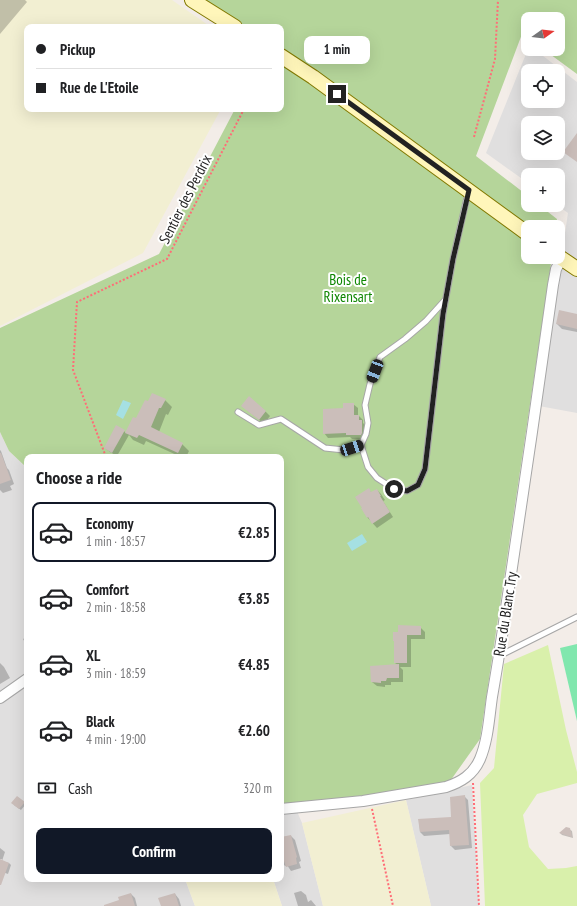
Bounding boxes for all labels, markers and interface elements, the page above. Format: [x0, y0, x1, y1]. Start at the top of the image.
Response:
north arrow [521, 12, 565, 56]
map controls [521, 12, 565, 264]
callout: 1 min [304, 36, 370, 64]
text: Pickup [60, 40, 95, 59]
text: 1 min [324, 41, 350, 58]
button: locate [521, 64, 565, 108]
text: Rue de L'Etoile [60, 78, 139, 97]
route end [328, 85, 346, 103]
button: layers [521, 116, 565, 160]
street label: Sentier des Perdrix [154, 151, 216, 247]
button: + [521, 168, 565, 212]
button: − [521, 220, 565, 264]
park label: Bois de Rixensart [324, 270, 372, 306]
car [365, 358, 385, 384]
car [339, 439, 365, 457]
text: Choose a ride [36, 466, 122, 489]
route start [385, 480, 403, 498]
icon: car [38, 514, 74, 550]
text: Economy [86, 514, 134, 533]
text: €2.85 [238, 523, 270, 542]
text: 1 min · 18:57 [86, 533, 146, 550]
street label: Rue du Blanc Try [489, 570, 521, 658]
icon: car [38, 580, 74, 616]
text: Comfort [86, 580, 129, 599]
text: €3.85 [238, 589, 270, 608]
text: 2 min · 18:58 [86, 599, 146, 616]
icon: car [38, 646, 74, 682]
text: XL [86, 646, 100, 665]
text: €4.85 [238, 655, 270, 674]
text: 3 min · 18:59 [86, 665, 146, 682]
icon: car [38, 712, 74, 748]
text: Black [86, 712, 115, 731]
text: €2.60 [238, 721, 270, 740]
text: 4 min · 19:00 [86, 731, 146, 748]
icon: cash [36, 777, 58, 799]
text: Cash [68, 779, 92, 798]
text: 320 m [243, 780, 272, 797]
button: Confirm [36, 828, 272, 874]

